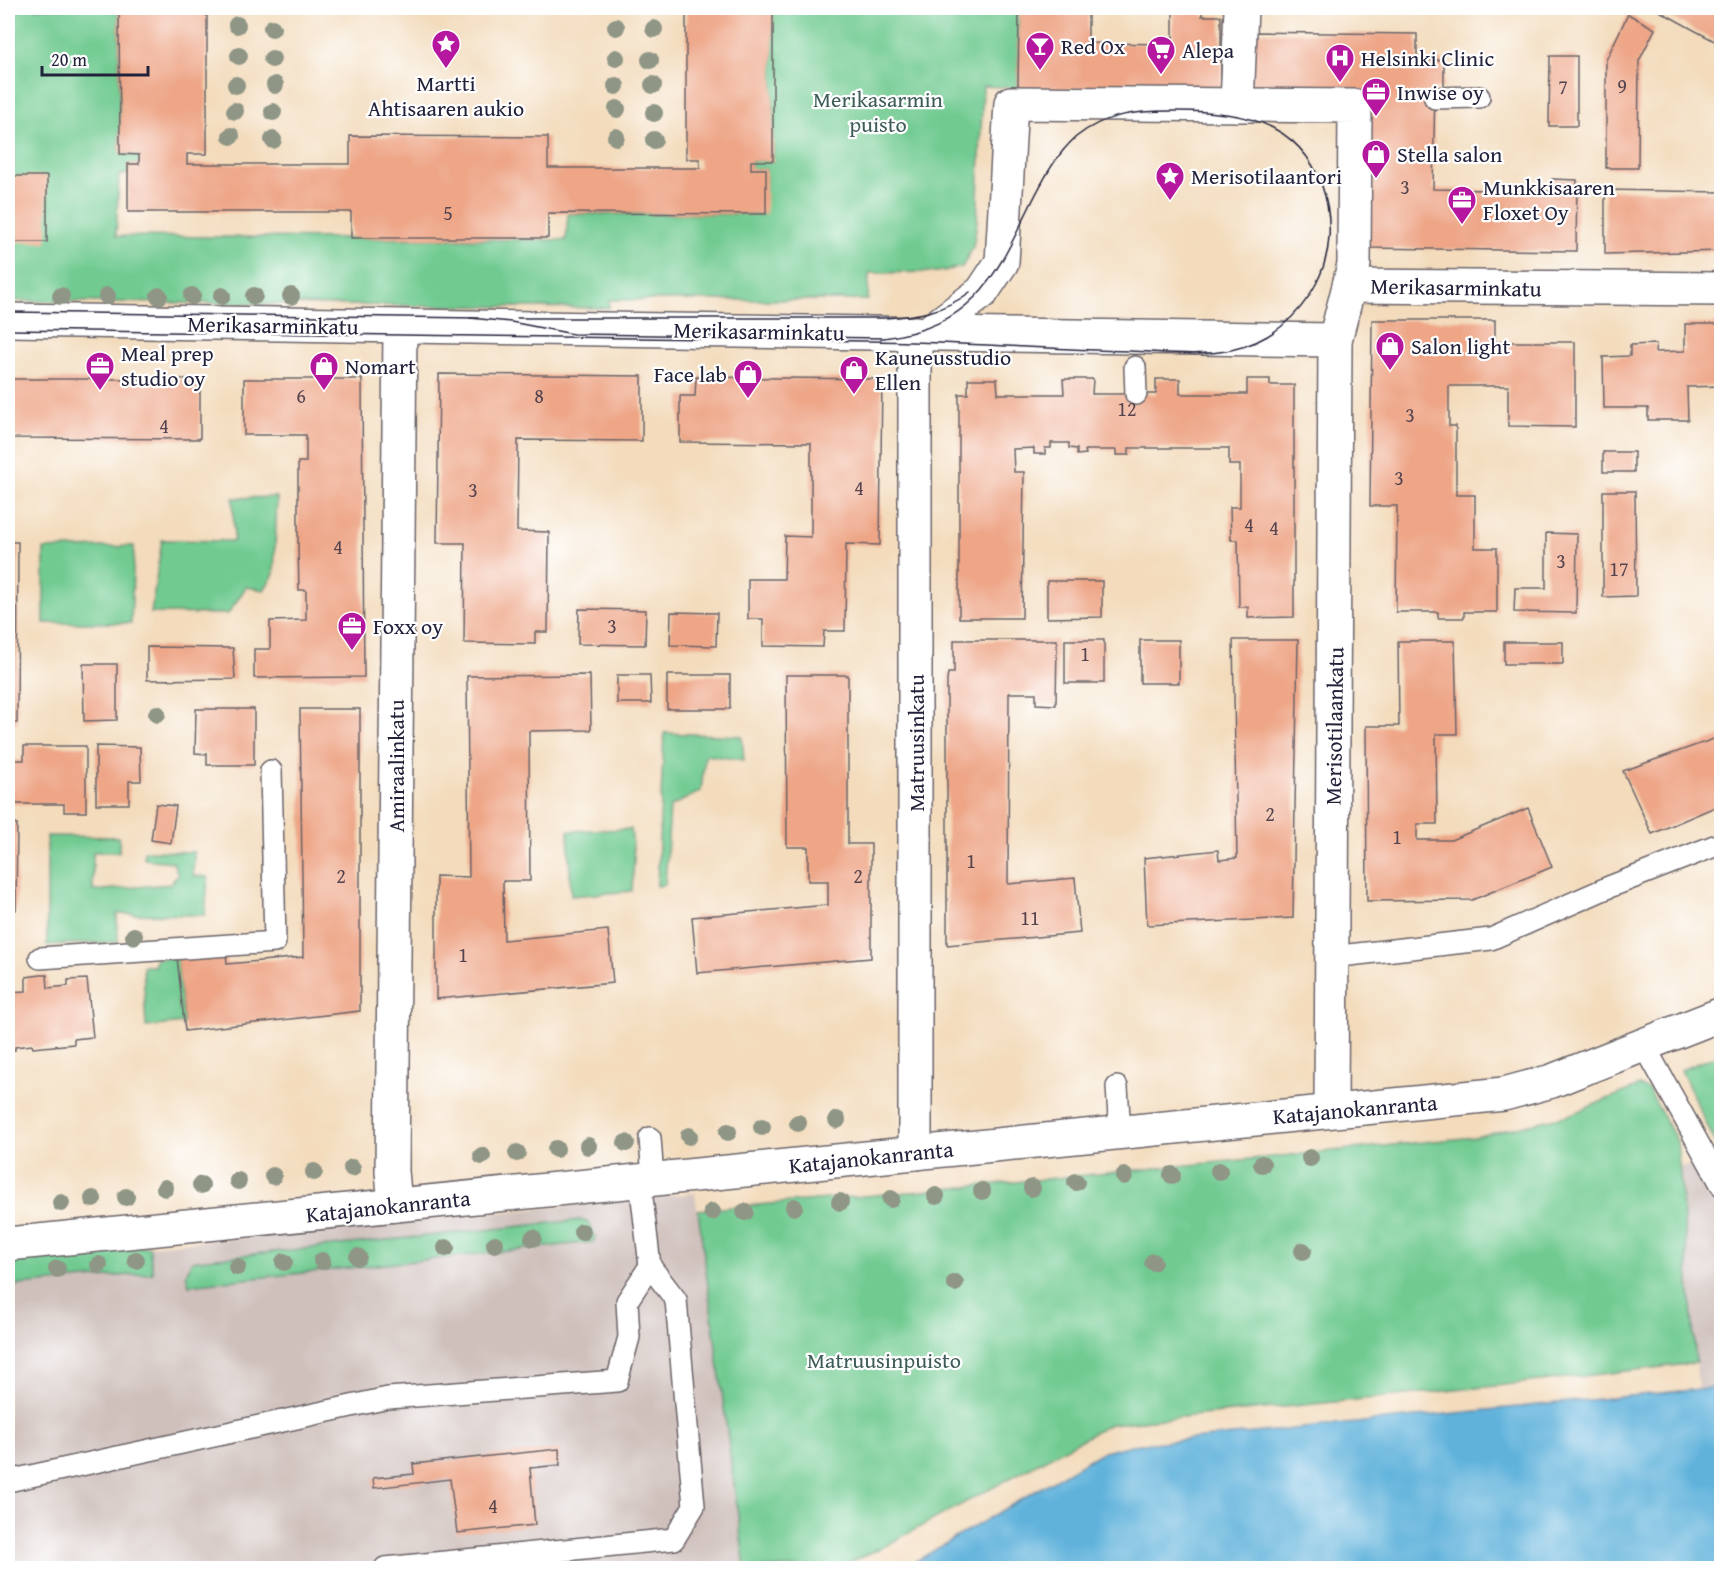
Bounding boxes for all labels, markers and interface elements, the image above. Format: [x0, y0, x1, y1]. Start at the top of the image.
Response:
place icon: Martti Ahtisaaren aukio [430, 28, 462, 70]
bar icon: Red Ox [1024, 30, 1056, 72]
place label: Red Ox [1061, 30, 1126, 62]
supermarket icon: Alepa [1145, 34, 1177, 76]
place label: Alepa [1182, 34, 1235, 66]
scale bar [42, 39, 148, 77]
hospital icon: Helsinki Clinic [1324, 42, 1356, 84]
place label: Helsinki Clinic [1361, 42, 1494, 74]
text: 20 m [51, 46, 87, 73]
place label: Martti Ahtisaaren aukio [368, 67, 524, 124]
house number: 9 [1617, 71, 1627, 100]
house number: 7 [1558, 72, 1568, 101]
office icon: Inwise oy [1360, 76, 1392, 118]
place label: Inwise oy [1397, 76, 1484, 108]
park label: Merikasarmin puisto [813, 83, 944, 140]
shop icon: Stella salon [1360, 138, 1392, 180]
place label: Stella salon [1397, 138, 1503, 170]
place icon: Merisotilaantori [1154, 160, 1186, 202]
place label: Merisotilaantori [1191, 160, 1342, 192]
place label: Munkkisaaren Floxet Oy [1483, 171, 1615, 228]
house number: 3 [1400, 172, 1410, 201]
office icon: Munkkisaaren Floxet Oy [1446, 184, 1478, 226]
house number: 5 [443, 198, 453, 227]
street label: Merikasarminkatu [1370, 270, 1542, 304]
street label: Merikasarminkatu [187, 308, 359, 342]
street label: Merikasarminkatu [673, 314, 845, 348]
shop icon: Salon light [1374, 330, 1406, 372]
place label: Salon light [1411, 330, 1510, 362]
place label: Meal prep studio oy [121, 337, 214, 394]
place label: Kauneusstudio Ellen [875, 341, 1011, 398]
office icon: Meal prep studio oy [84, 350, 116, 392]
shop icon: Nomart [308, 350, 340, 392]
place label: Nomart [345, 350, 416, 382]
shop icon: Kauneusstudio Ellen [838, 354, 870, 396]
place label: Face lab [654, 358, 727, 390]
shop icon: Face lab [732, 358, 764, 400]
house number: 6 [296, 381, 306, 410]
house number: 8 [534, 381, 544, 410]
house number: 12 [1117, 394, 1137, 423]
house number: 3 [1405, 400, 1415, 429]
house number: 4 [159, 411, 169, 440]
house number: 3 [1394, 463, 1404, 492]
house number: 4 [854, 473, 864, 502]
house number: 3 [468, 475, 478, 504]
house number: 4 [1244, 510, 1254, 539]
house number: 4 [1269, 513, 1279, 542]
house number: 4 [333, 532, 343, 561]
house number: 3 [1556, 546, 1566, 575]
house number: 17 [1609, 554, 1629, 583]
office icon: Foxx oy [336, 610, 368, 652]
place label: Foxx oy [373, 610, 443, 642]
house number: 3 [607, 611, 617, 640]
house number: 1 [1080, 639, 1090, 668]
street label: Merisotilaankatu [1317, 647, 1351, 805]
street label: Matruusinkatu [900, 674, 932, 812]
street label: Amiraalinkatu [380, 699, 412, 833]
house number: 2 [1265, 799, 1275, 828]
house number: 1 [1392, 822, 1402, 851]
house number: 1 [966, 846, 976, 875]
house number: 2 [336, 861, 346, 890]
house number: 2 [853, 861, 863, 890]
house number: 11 [1020, 903, 1040, 932]
house number: 1 [458, 940, 468, 969]
street label: Katajanokanranta [1271, 1086, 1439, 1132]
street label: Katajanokanranta [787, 1132, 955, 1182]
street label: Katajanokanranta [304, 1181, 472, 1231]
park label: Matruusinpuisto [807, 1344, 961, 1376]
house number: 4 [488, 1491, 498, 1520]

